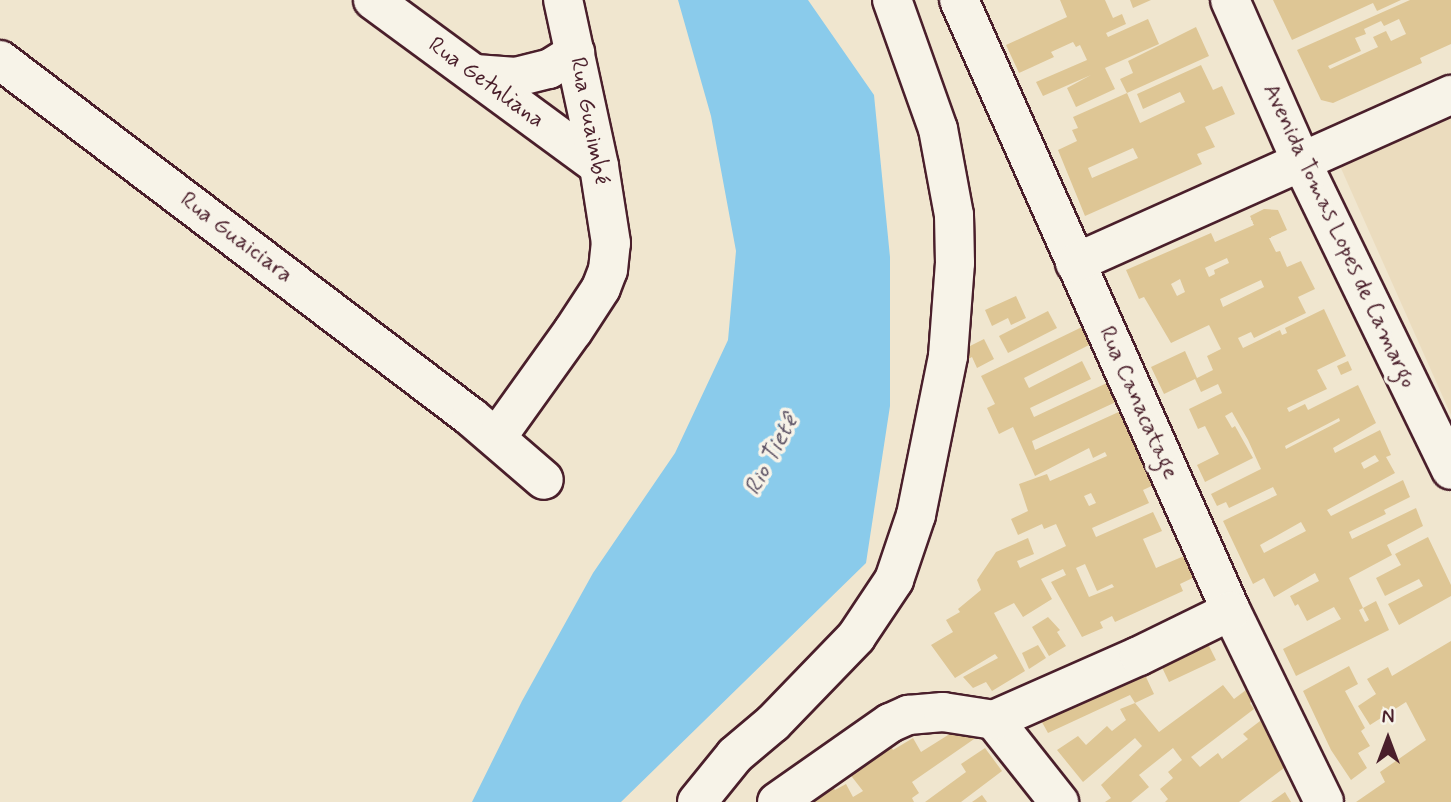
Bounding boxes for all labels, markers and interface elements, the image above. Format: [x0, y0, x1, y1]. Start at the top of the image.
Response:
street label: Rua Getuliana [422, 32, 550, 134]
street label: Rua Guaimbé [563, 57, 615, 185]
street label: Avenida Tomas Lopes de Camargo [1256, 80, 1422, 392]
street label: Rua Guaiciara [175, 187, 297, 289]
street label: Rua Canacatage [1093, 324, 1183, 482]
water label: Rio Tietê [740, 411, 804, 499]
north arrow [1353, 704, 1423, 774]
text: N [1382, 705, 1394, 730]

